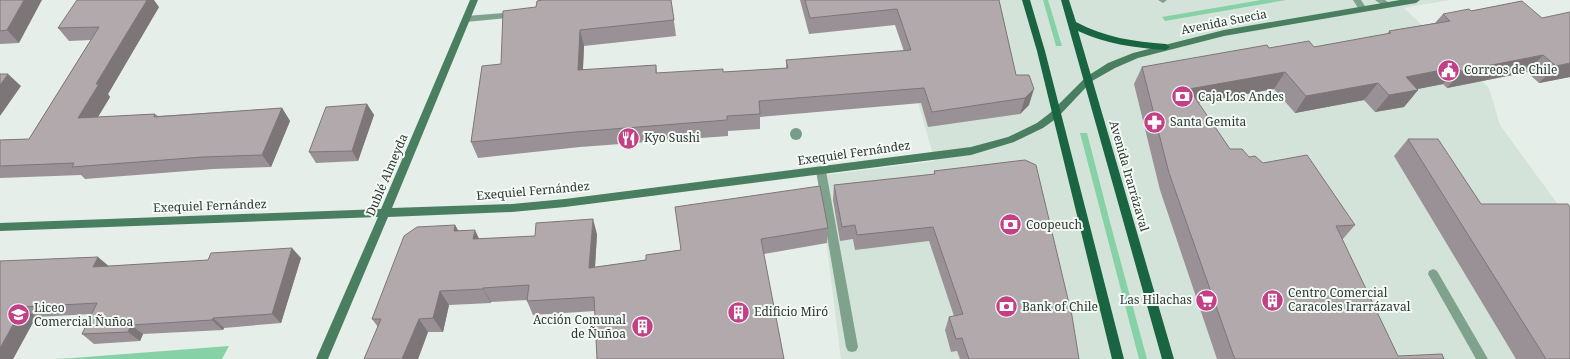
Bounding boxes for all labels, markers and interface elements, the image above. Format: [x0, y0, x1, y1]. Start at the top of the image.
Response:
street label: Avenida Suecia [1180, 5, 1268, 38]
public building icon: Correos de Chile [1436, 57, 1462, 83]
place label: Correos de Chile [1464, 61, 1557, 78]
bank icon: Caja Los Andes [1170, 84, 1196, 110]
place label: Caja Los Andes [1198, 88, 1284, 105]
pharmacy icon: Santa Gemita [1142, 109, 1168, 135]
place label: Santa Gemita [1170, 113, 1247, 130]
street label: Avenida Irarrázaval [1106, 118, 1154, 234]
restaurant icon: Kyo Sushi [616, 125, 642, 151]
place label: Kyo Sushi [644, 129, 700, 146]
street label: Dublé Almeyda [362, 131, 412, 219]
street label: Exequiel Fernández [796, 136, 911, 169]
street label: Exequiel Fernández [476, 177, 590, 204]
street label: Exequiel Fernández [153, 195, 267, 216]
bank icon: Coopeuch [998, 212, 1024, 238]
place label: Coopeuch [1026, 216, 1083, 233]
place label: Centro Comercial Caracoles Irarrázaval [1288, 284, 1411, 315]
supermarket icon: Las Hilachas [1194, 287, 1220, 313]
building icon: Centro Comercial Caracoles Irarrázaval [1260, 287, 1286, 313]
place label: Las Hilachas [1120, 291, 1192, 308]
bank icon: Bank of Chile [993, 294, 1019, 320]
place label: Bank of Chile [1022, 298, 1098, 315]
place label: Liceo Comercial Ñuñoa [34, 299, 133, 330]
building icon: Edificio Miró [726, 299, 752, 325]
school or university icon: Liceo Comercial Ñuñoa [5, 302, 31, 328]
place label: Edificio Miró [754, 303, 828, 320]
place label: Acción Comunal de Ñuñoa [533, 311, 626, 342]
building icon: Acción Comunal de Ñuñoa [629, 314, 655, 340]

